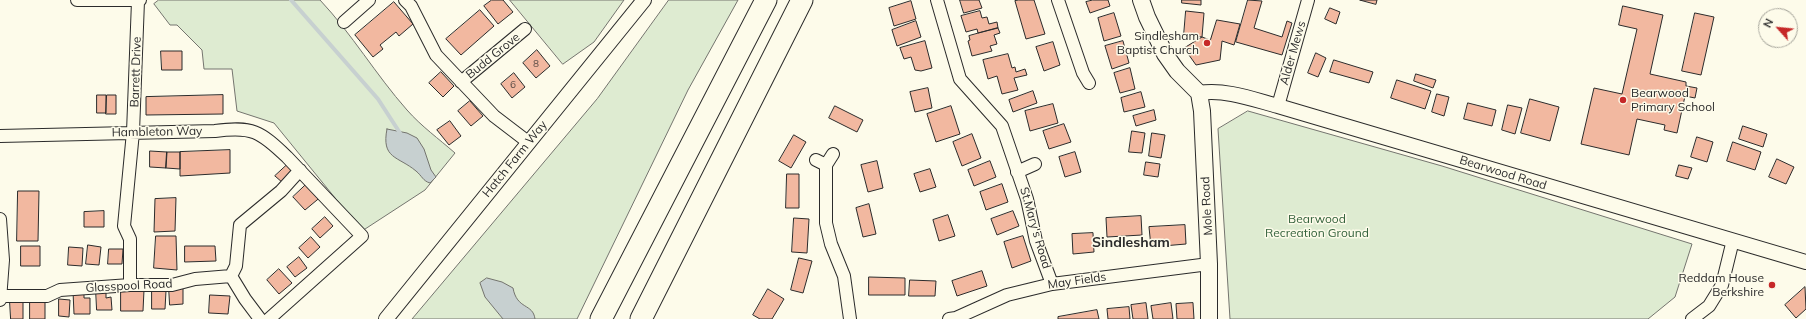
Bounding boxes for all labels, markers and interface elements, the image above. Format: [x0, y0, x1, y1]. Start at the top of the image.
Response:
north arrow [1758, 8, 1798, 48]
text: N [1760, 16, 1776, 30]
street label: Alder Mews [1277, 19, 1309, 87]
place label: Sindlesham Baptist Church [1117, 29, 1199, 57]
street label: Budd Grove [463, 30, 523, 82]
street label: Barrett Drive [128, 36, 144, 108]
marker: Sindlesham Baptist Church [1202, 38, 1212, 48]
house number: 8 [533, 58, 539, 70]
house number: 6 [510, 79, 516, 91]
place label: Bearwood Primary School [1631, 86, 1715, 114]
marker: Bearwood Primary School [1618, 95, 1628, 105]
street label: Hatch Farm Way [480, 118, 550, 200]
street label: Hambleton Way [111, 124, 203, 140]
street label: Bearwood Road [1458, 153, 1548, 193]
street label: Mole Road [1198, 176, 1216, 236]
street label: St.Mary's Road [1016, 186, 1054, 270]
park label: Bearwood Recreation Ground [1265, 212, 1369, 240]
district label: Sindlesham [1092, 235, 1170, 251]
street label: May Fields [1047, 270, 1107, 292]
place label: Reddam House Berkshire [1679, 271, 1764, 299]
street label: Glasspool Road [85, 277, 173, 295]
marker: Reddam House Berkshire [1767, 280, 1777, 290]

